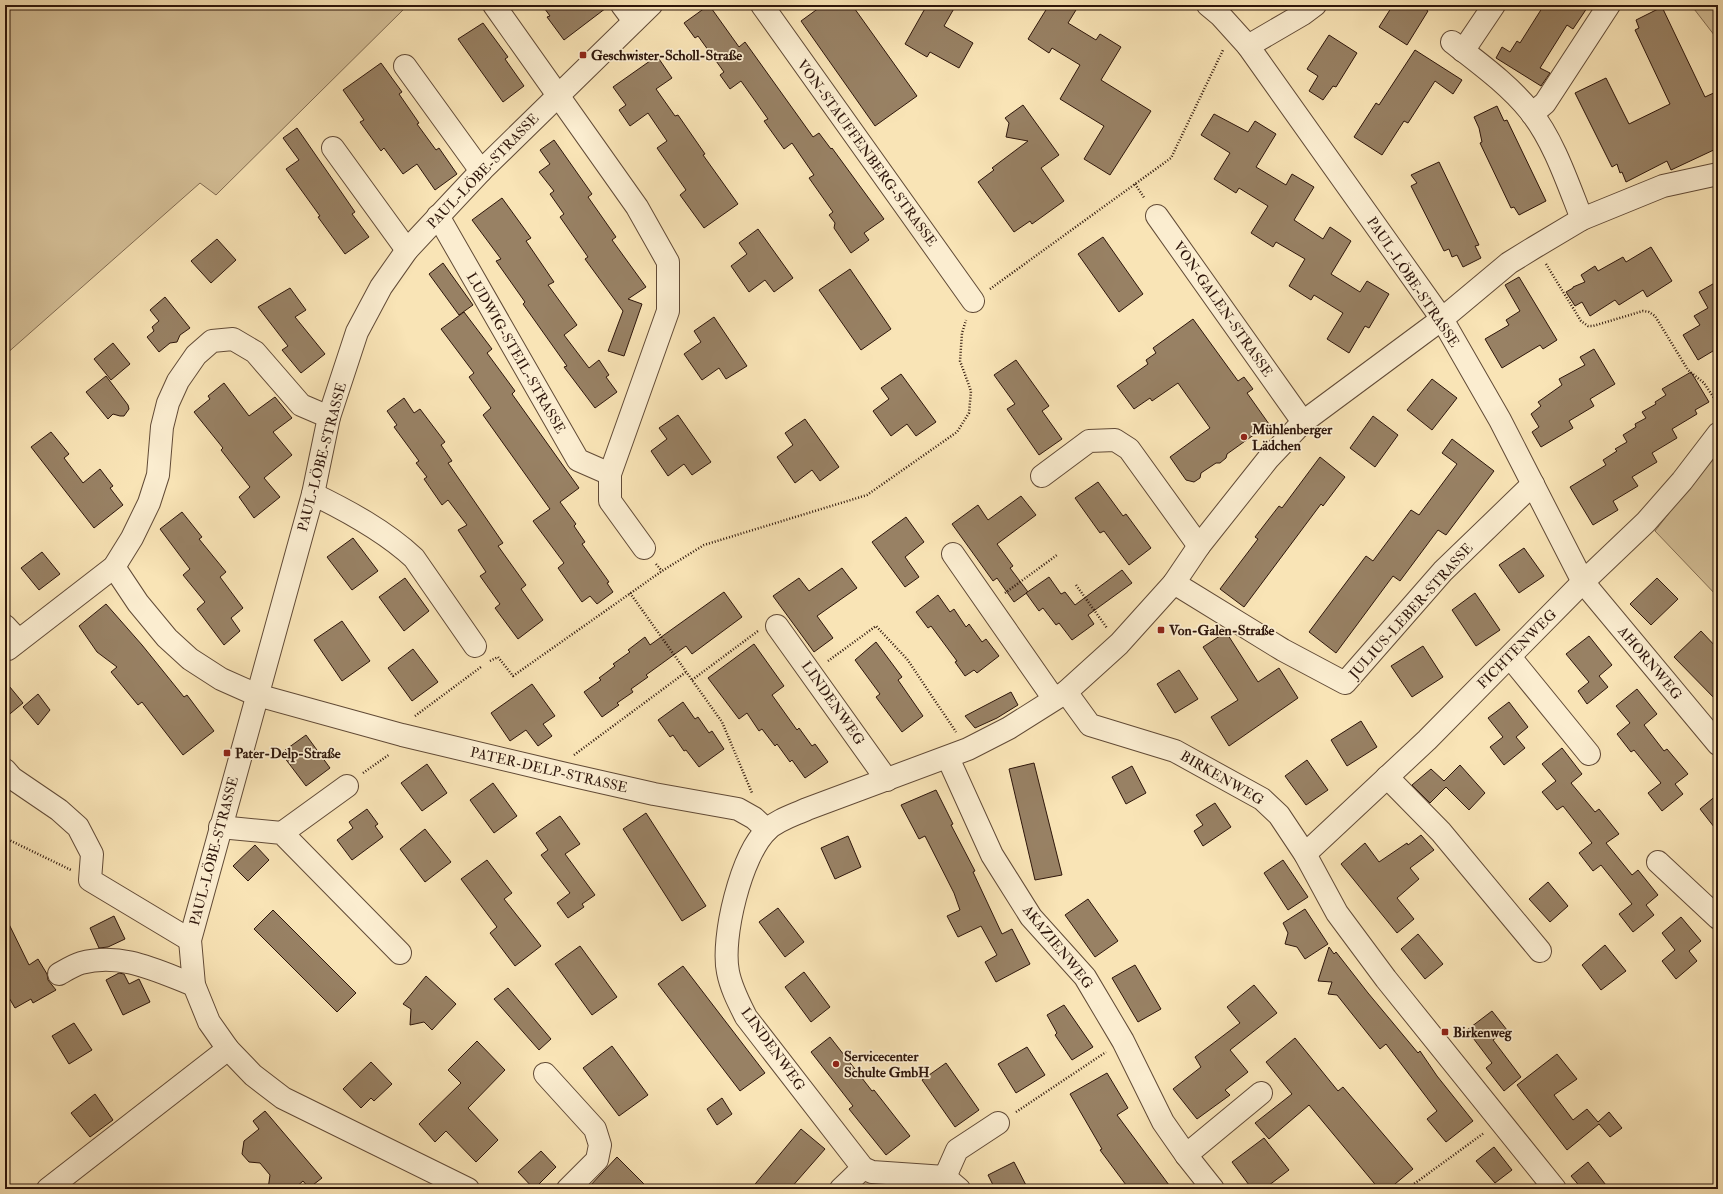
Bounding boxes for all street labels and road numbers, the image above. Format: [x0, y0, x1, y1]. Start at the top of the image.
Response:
street label: VON-STAUFFENBERG-STRASSE [793, 56, 941, 250]
street label: PAUL-LÖBE-STRASSE [424, 110, 542, 232]
street label: PAUL-LÖBE-STRASSE [1363, 214, 1463, 350]
street label: VON-GALEN-STRASSE [1170, 238, 1276, 380]
street label: LUDWIG-STEIL-STRASSE [463, 270, 569, 436]
street label: PAUL-LÖBE-STRASSE [294, 381, 350, 533]
street label: JULIUS-LEBER-STRASSE [1345, 540, 1476, 683]
street label: FICHTENWEG [1474, 606, 1560, 692]
street label: AHORNWEG [1614, 622, 1686, 703]
street label: LINDENWEG [798, 658, 868, 748]
street label: PATER-DELP-STRASSE [469, 744, 629, 796]
street label: BIRKENWEG [1177, 747, 1267, 809]
street label: PAUL-LÖBE-STRASSE [186, 775, 242, 927]
street label: AKAZIENWEG [1019, 901, 1097, 992]
street label: LINDENWEG [737, 1004, 809, 1094]

